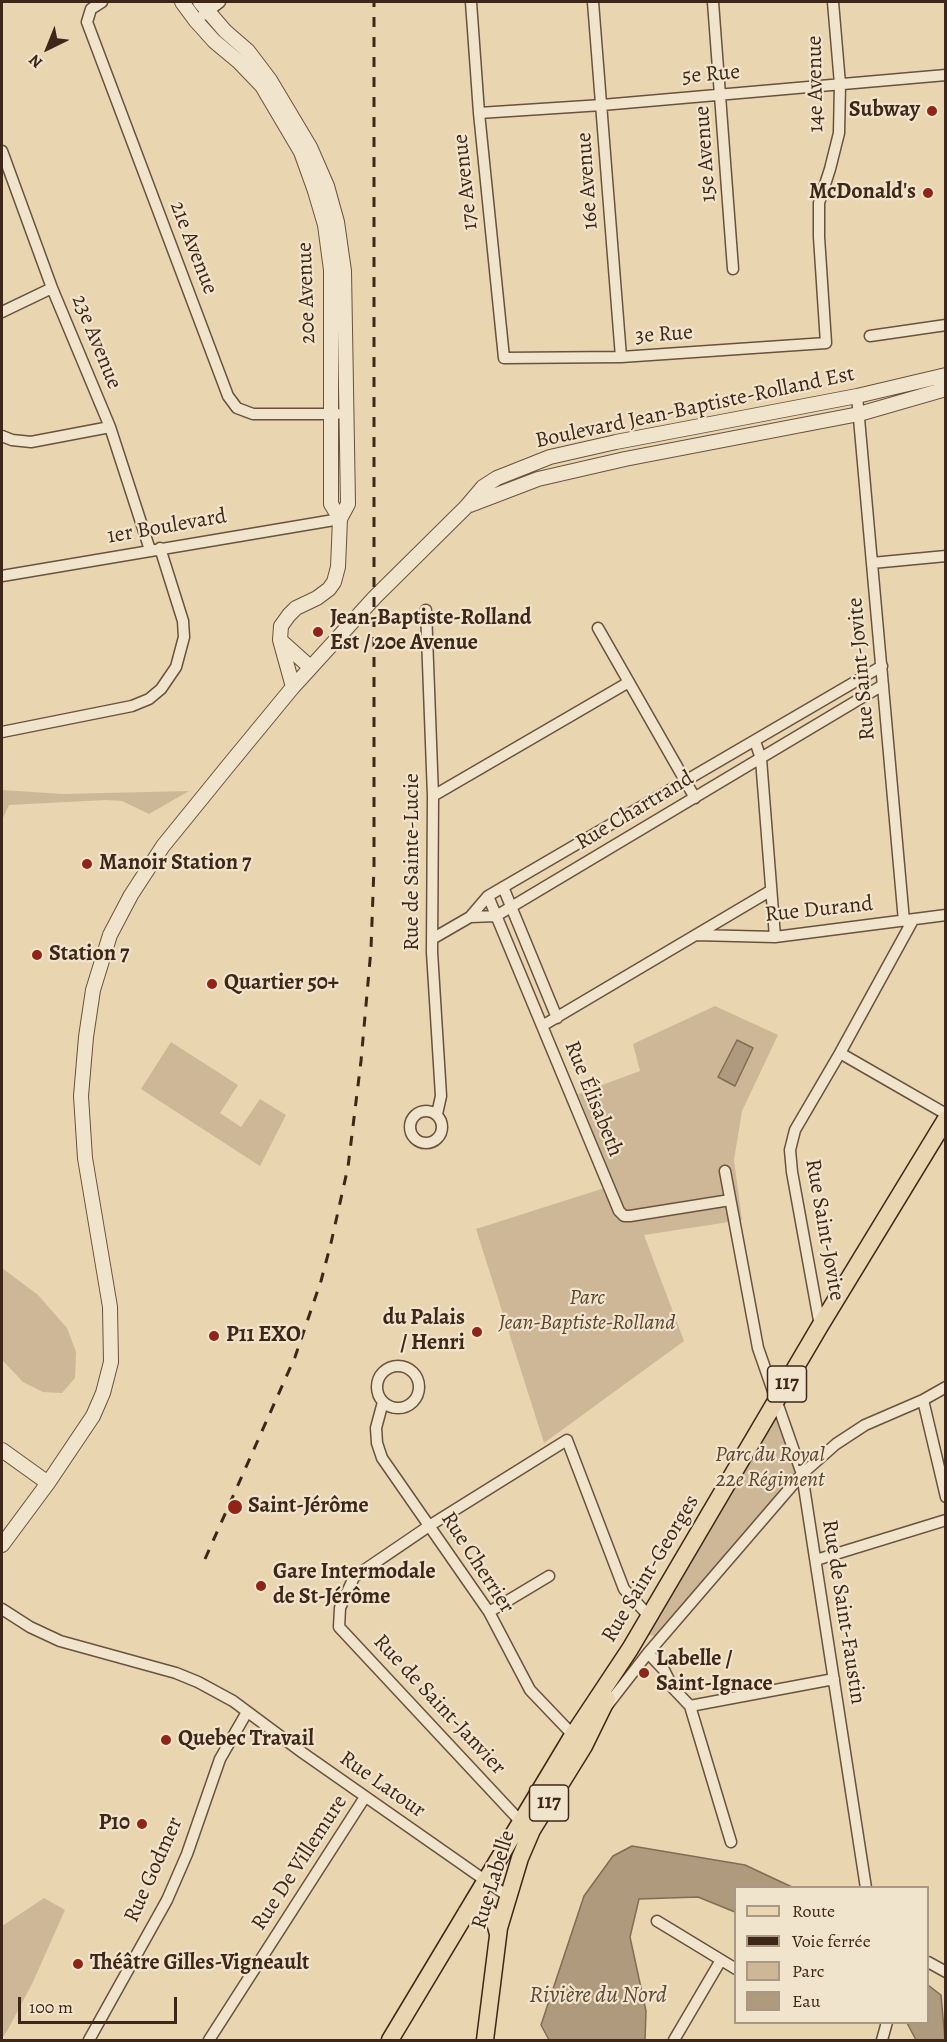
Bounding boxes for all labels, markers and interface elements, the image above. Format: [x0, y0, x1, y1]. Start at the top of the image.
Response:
north arrow [18, 18, 78, 78]
street label: 14e Avenue [802, 35, 830, 133]
text: N [24, 49, 47, 73]
street label: 5e Rue [681, 59, 741, 91]
place label: Subway [849, 98, 920, 124]
marker: Subway [925, 104, 939, 118]
street label: 15e Avenue [689, 105, 723, 203]
street label: 16e Avenue [571, 131, 605, 231]
street label: 17e Avenue [448, 133, 484, 231]
place label: McDonald's [809, 180, 916, 206]
marker: McDonald's [921, 186, 935, 200]
street label: 21e Avenue [163, 198, 223, 298]
street label: 20e Avenue [292, 242, 322, 344]
street label: 23e Avenue [65, 291, 127, 393]
street label: 3e Rue [634, 320, 694, 350]
street label: Boulevard Jean-Baptiste-Rolland Est [533, 361, 857, 455]
street label: 1er Boulevard [105, 504, 229, 550]
street label: Rue Saint-Jovite [843, 596, 881, 742]
place label: Jean-Baptiste-Rolland Est / 20e Avenue [330, 606, 532, 658]
marker: Jean-Baptiste-Rolland Est / 20e Avenue [311, 625, 325, 639]
street label: Rue Chartrand [571, 766, 699, 856]
street label: Rue de Sainte-Lucie [400, 773, 426, 951]
place label: Manoir Station 7 [99, 851, 251, 877]
marker: Manoir Station 7 [80, 857, 94, 871]
street label: Rue Durand [764, 891, 874, 929]
place label: Station 7 [49, 942, 129, 968]
marker: Station 7 [30, 948, 44, 962]
place label: Quartier 50+ [224, 971, 339, 997]
marker: Quartier 50+ [205, 977, 219, 991]
street label: Rue Élisabeth [558, 1037, 628, 1161]
street label: Rue Saint-Jovite [799, 1157, 849, 1303]
park label: Parc Jean-Baptiste-Rolland [499, 1286, 675, 1338]
place label: du Palais / Henri [383, 1306, 465, 1358]
place label: P11 EXO [226, 1323, 301, 1349]
marker: du Palais / Henri [470, 1325, 484, 1339]
marker: P11 EXO [207, 1329, 221, 1343]
road number: 117 [768, 1366, 806, 1402]
park label: Parc du Royal 22e Régiment [715, 1443, 825, 1494]
street label: Rue Saint-Georges [597, 1490, 705, 1648]
place label: Saint-Jérôme [248, 1494, 369, 1520]
marker: Saint-Jérôme [226, 1498, 244, 1516]
street label: Rue Cherrier [434, 1507, 520, 1619]
street label: Rue de Saint-Faustin [815, 1518, 871, 1706]
place label: Gare Intermodale de St-Jérôme [273, 1560, 436, 1612]
marker: Gare Intermodale de St-Jérôme [254, 1579, 268, 1593]
street label: Rue de Saint-Janvier [367, 1629, 511, 1781]
place label: Labelle / Saint-Ignace [656, 1647, 773, 1699]
marker: Labelle / Saint-Ignace [637, 1666, 651, 1680]
place label: Quebec Travail [178, 1727, 314, 1753]
marker: Quebec Travail [159, 1733, 173, 1747]
street label: Rue Latour [334, 1746, 430, 1824]
road number: 117 [530, 1785, 568, 1821]
street label: Rue De Villemure [246, 1790, 354, 1936]
place label: P10 [98, 1811, 130, 1837]
street label: Rue Godmer [119, 1813, 189, 1927]
marker: P10 [135, 1817, 149, 1831]
street label: Rue Labelle [466, 1827, 522, 1933]
legend [734, 1886, 929, 2024]
text: Route [792, 1899, 835, 1923]
text: Voie ferrée [792, 1929, 871, 1953]
place label: Théâtre Gilles-Vigneault [90, 1951, 309, 1977]
marker: Théâtre Gilles-Vigneault [71, 1957, 85, 1971]
text: Parc [792, 1959, 824, 1983]
water label: Rivière du Nord [529, 1982, 667, 2010]
scale bar [21, 1985, 180, 2023]
text: Eau [792, 1989, 820, 2013]
text: 100 m [29, 1995, 73, 2019]

